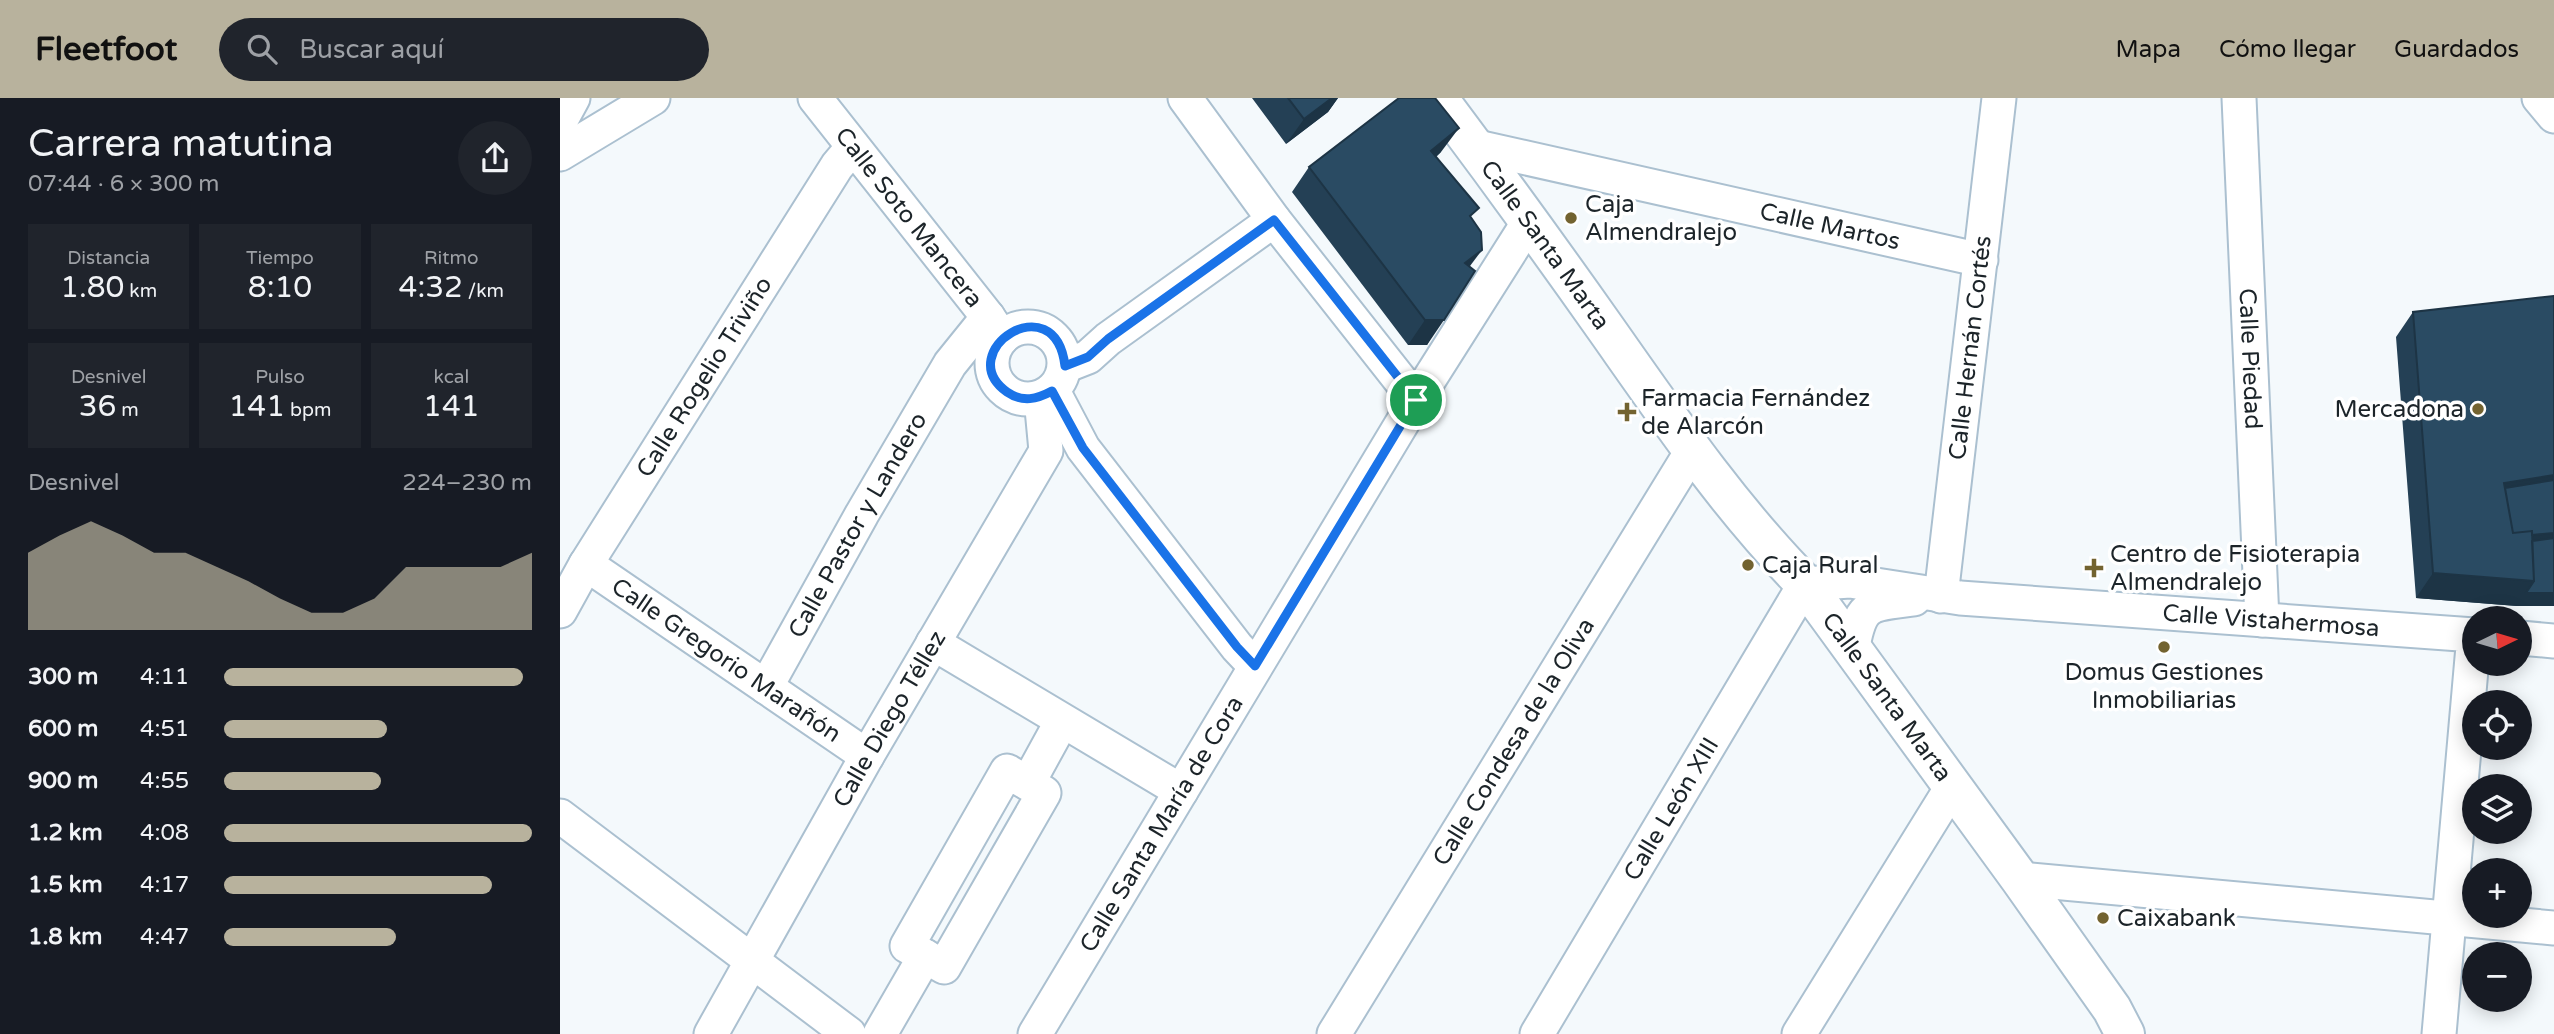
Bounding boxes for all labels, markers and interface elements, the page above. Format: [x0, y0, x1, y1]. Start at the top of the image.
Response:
search box [219, 18, 709, 81]
text: Fleetfoot [35, 30, 177, 69]
icon: search [243, 30, 281, 68]
text: Buscar aquí [299, 34, 444, 65]
text: Mapa [2116, 35, 2181, 64]
text: Cómo llegar [2219, 35, 2356, 64]
text: Guardados [2394, 35, 2519, 64]
text: Carrera matutina [28, 121, 334, 167]
button: share [458, 121, 532, 195]
street label: Calle Soto Mancera [829, 122, 989, 313]
street label: Calle Santa Marta [1474, 155, 1616, 336]
text: 07:44 · 6 × 300 m [28, 170, 219, 198]
place label: Caja Almendralejo [1585, 190, 1737, 247]
street label: Calle Martos [1757, 197, 1903, 256]
marker: Caja Almendralejo [1563, 210, 1579, 226]
street label: Calle Hernán Cortés [1943, 234, 1998, 462]
text: Distancia [67, 247, 150, 269]
text: Tiempo [246, 247, 314, 269]
text: Ritmo [424, 247, 479, 269]
text: 1.80 [60, 269, 124, 306]
text: 8:10 [248, 269, 312, 306]
text: 4:32 [399, 269, 463, 306]
street label: Calle Rogelio Triviño [630, 271, 778, 483]
text: km [124, 280, 157, 302]
text: /km [463, 280, 504, 302]
street label: Calle Piedad [2232, 288, 2268, 430]
text: Desnivel [71, 366, 146, 388]
text: Pulso [255, 366, 305, 388]
text: kcal [433, 366, 469, 388]
pin [1386, 370, 1446, 430]
icon: arrive [1397, 381, 1435, 419]
place label: Farmacia Fernández de Alarcón [1641, 384, 1870, 441]
text: 36 [79, 388, 116, 425]
text: 141 [229, 388, 285, 425]
text: 141 [423, 388, 480, 425]
place label: Mercadona [2335, 395, 2464, 424]
text: m [116, 399, 139, 421]
text: bpm [285, 399, 331, 421]
marker: Mercadona [2470, 401, 2486, 417]
marker: Farmacia Fernández de Alarcón [1619, 404, 1635, 420]
street label: Calle Pastor y Landero [782, 407, 933, 643]
text: Desnivel [28, 469, 119, 497]
text: 224–230 m [402, 469, 532, 497]
place label: Centro de Fisioterapia Almendralejo [2110, 540, 2360, 597]
place label: Caja Rural [1762, 551, 1878, 580]
marker: Caja Rural [1740, 557, 1756, 573]
marker: Centro de Fisioterapia Almendralejo [2084, 558, 2104, 578]
street label: Calle Gregorio Marañón [606, 572, 846, 749]
street label: Calle Vistahermosa [2161, 599, 2381, 643]
north arrow [2462, 606, 2532, 676]
map controls [2462, 606, 2532, 1012]
street label: Calle Santa Marta [1816, 607, 1958, 787]
street label: Calle Condesa de la Oliva [1427, 613, 1601, 871]
street label: Calle Diego Téllez [827, 626, 952, 813]
marker: Domus Gestiones Inmobiliarias [2156, 639, 2172, 655]
place label: Domus Gestiones Inmobiliarias [2064, 658, 2264, 715]
text: 300 m [28, 663, 98, 691]
text: 4:11 [140, 663, 189, 691]
button: locate [2462, 690, 2532, 760]
street label: Calle Santa María de Cora [1074, 691, 1250, 958]
text: 600 m [28, 715, 98, 743]
text: 4:51 [140, 715, 189, 743]
street label: Calle León XIII [1618, 732, 1725, 886]
text: 900 m [28, 767, 98, 795]
text: 4:55 [140, 767, 189, 795]
button: layers [2462, 774, 2532, 844]
text: 1.2 km [28, 819, 103, 847]
text: 4:08 [140, 819, 189, 847]
button: + [2462, 858, 2532, 928]
text: 1.5 km [28, 871, 103, 899]
text: 4:17 [140, 871, 189, 899]
place label: Caixabank [2117, 904, 2236, 933]
marker: Caixabank [2095, 910, 2111, 926]
text: 1.8 km [28, 923, 102, 951]
text: 4:47 [140, 923, 189, 951]
button: − [2462, 942, 2532, 1012]

